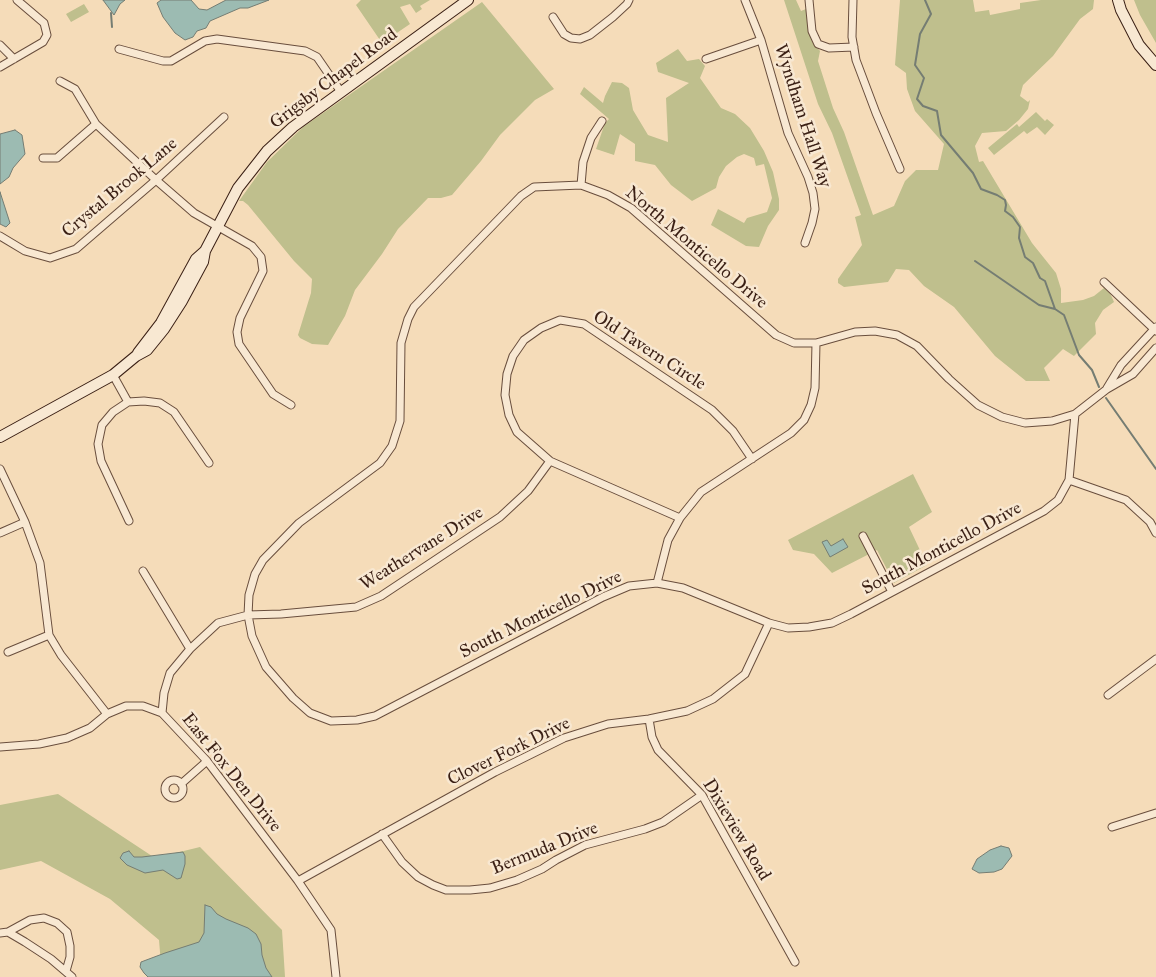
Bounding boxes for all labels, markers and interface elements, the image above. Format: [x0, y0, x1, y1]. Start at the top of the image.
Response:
street label: Grigsby Chapel Road [266, 24, 402, 134]
street label: Wyndham Hall Way [769, 42, 835, 190]
street label: Crystal Brook Lane [58, 133, 182, 243]
street label: North Monticello Drive [620, 182, 772, 314]
street label: Old Tavern Circle [589, 306, 709, 396]
street label: South Monticello Drive [859, 498, 1025, 600]
street label: Weathervane Drive [356, 502, 488, 596]
street label: South Monticello Drive [457, 566, 625, 664]
street label: East Fox Den Drive [176, 709, 286, 837]
street label: Clover Fork Drive [444, 713, 574, 791]
street label: Dixieview Road [697, 775, 775, 885]
street label: Bermuda Drive [489, 818, 601, 880]

